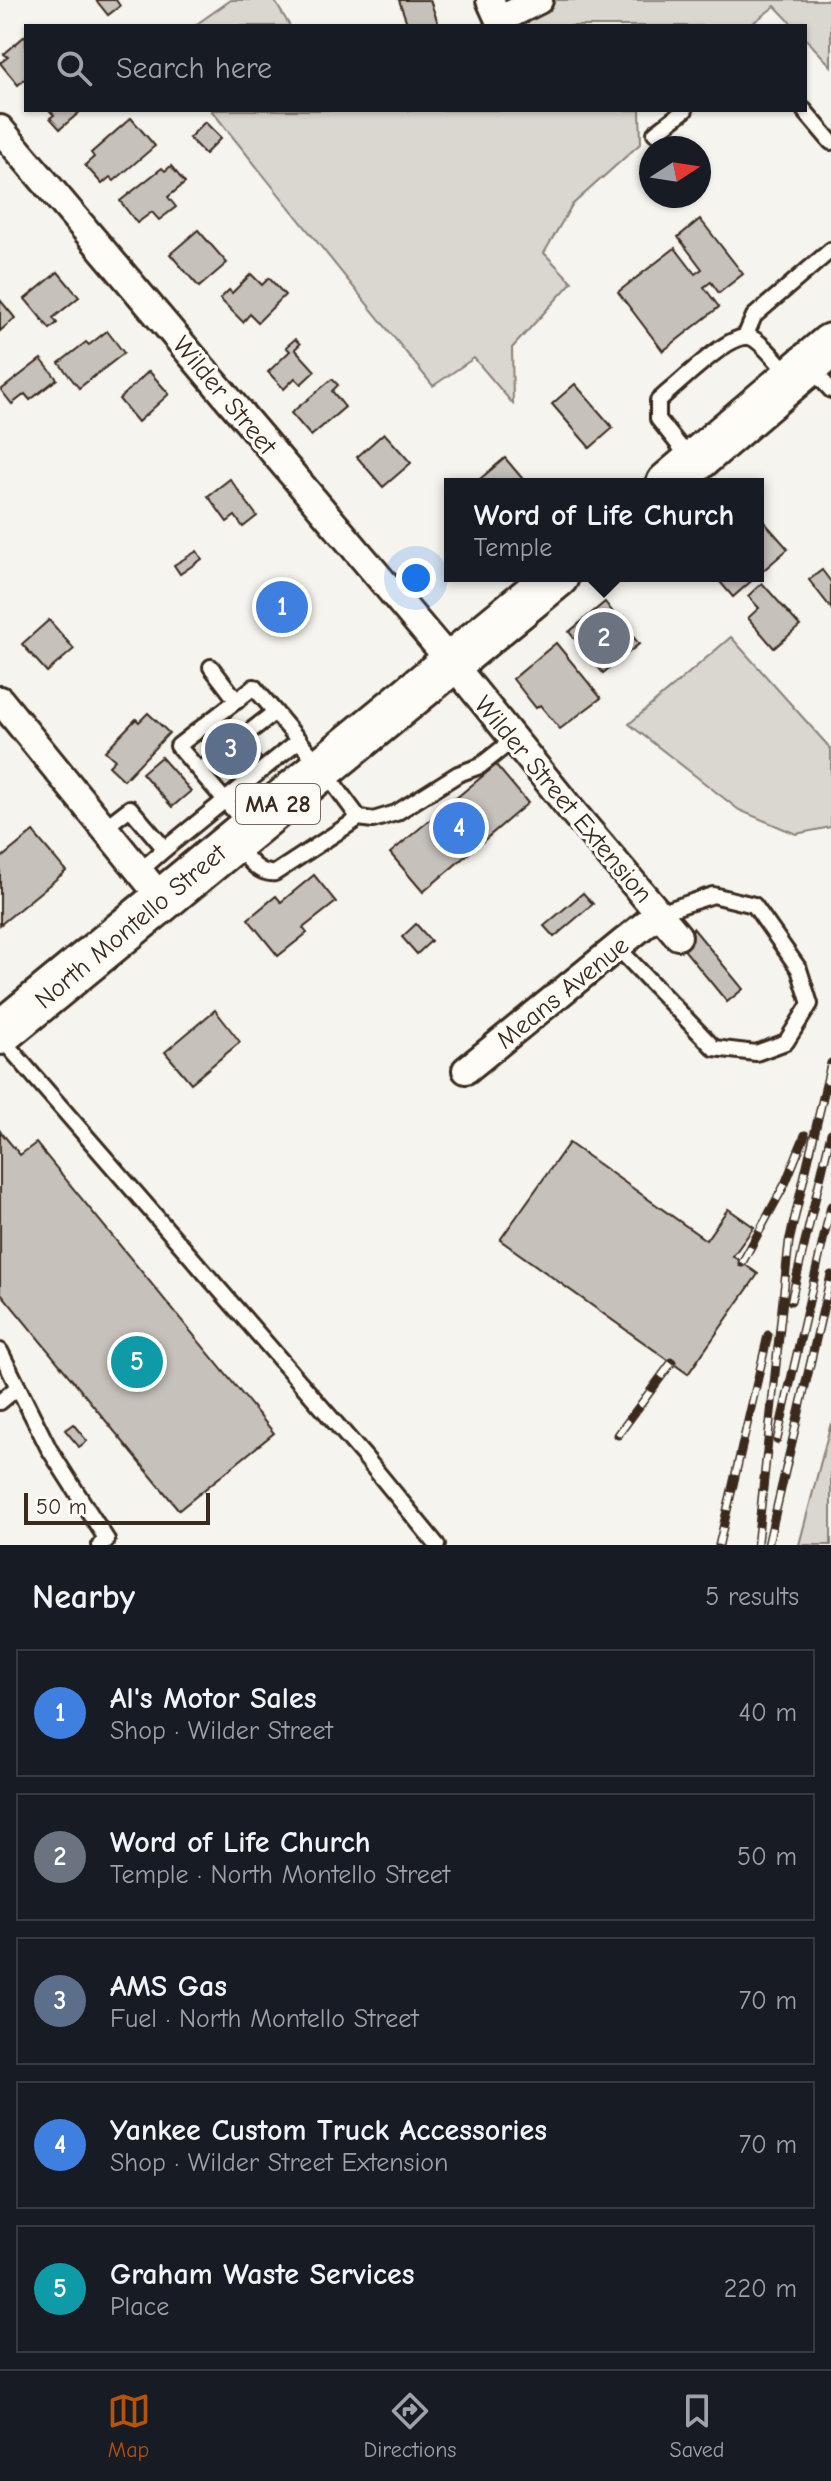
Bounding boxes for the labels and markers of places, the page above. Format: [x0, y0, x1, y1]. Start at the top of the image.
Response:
pin: 1 [256, 577, 308, 637]
pin: 2 [578, 608, 630, 668]
pin: 3 [205, 719, 257, 779]
pin: 4 [433, 798, 485, 858]
pin: 5 [111, 1332, 163, 1392]

